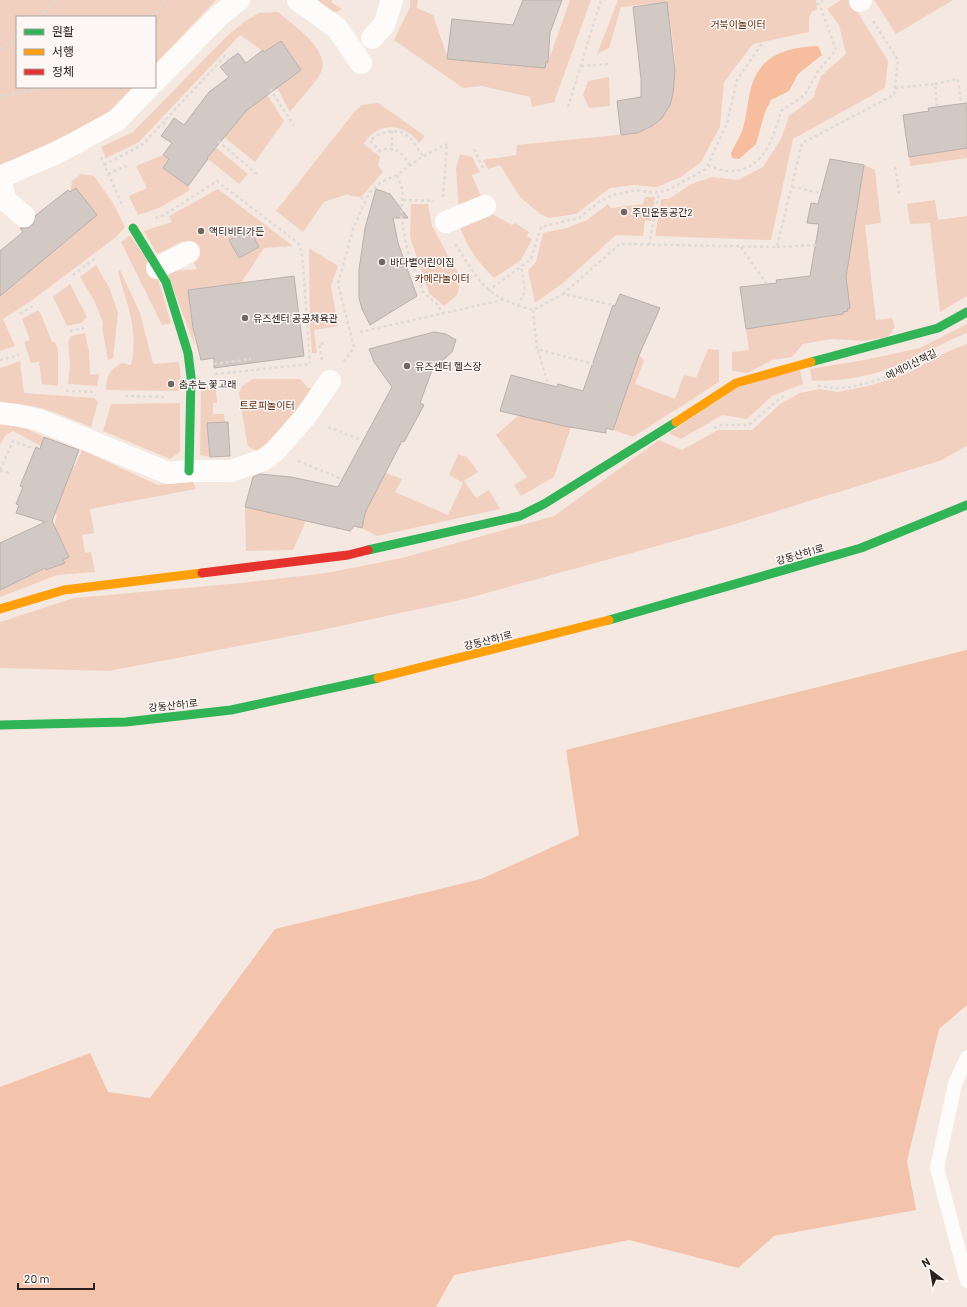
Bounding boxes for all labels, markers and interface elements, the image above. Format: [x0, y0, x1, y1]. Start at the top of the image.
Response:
legend [16, 16, 156, 88]
park label: 거북이놀이터 [710, 18, 766, 30]
text: 원활 [52, 24, 74, 38]
text: 서행 [52, 44, 74, 58]
text: 정체 [52, 64, 74, 78]
place label: 주민운동공간2 [632, 206, 693, 218]
marker: 주민운동공간2 [619, 207, 629, 217]
place label: 액티비티가든 [209, 225, 264, 237]
marker: 액티비티가든 [196, 226, 206, 236]
place label: 바다별어린이집 [390, 256, 454, 268]
marker: 바다별어린이집 [377, 257, 387, 267]
park label: 카메라놀이터 [414, 272, 470, 284]
place label: 유즈센터 공공체육관 [253, 312, 339, 324]
marker: 유즈센터 공공체육관 [240, 313, 250, 323]
street label: 에세이산책길 [884, 347, 938, 381]
place label: 유즈센터 헬스장 [415, 360, 481, 372]
marker: 유즈센터 헬스장 [402, 361, 412, 371]
place label: 춤추는 꽃고래 [179, 378, 236, 390]
marker: 춤추는 꽃고래 [166, 379, 176, 389]
park label: 트로피놀이터 [239, 399, 295, 411]
street label: 강동산하1로 [775, 541, 825, 567]
street label: 강동산하1로 [463, 628, 513, 652]
street label: 강동산하1로 [148, 696, 198, 714]
north arrow [911, 1251, 951, 1291]
text: N [919, 1255, 932, 1269]
scale bar [18, 1265, 94, 1291]
text: 20 m [24, 1271, 50, 1285]

